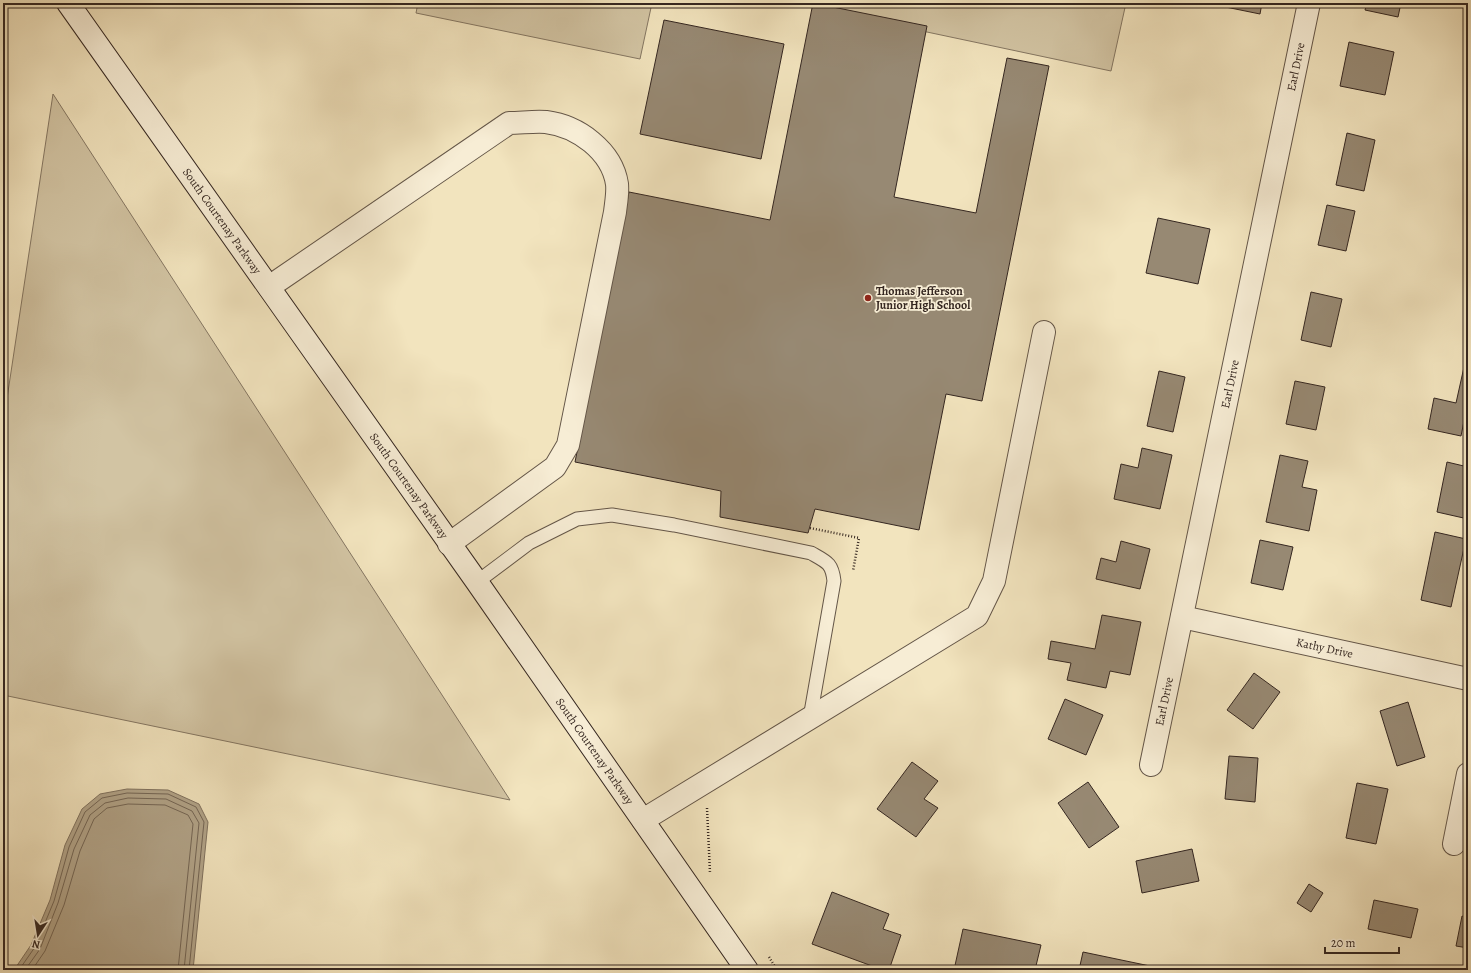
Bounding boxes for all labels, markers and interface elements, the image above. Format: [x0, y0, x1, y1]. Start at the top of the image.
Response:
street label: Earl Drive [1283, 41, 1309, 93]
street label: South Courtenay Parkway [179, 165, 265, 278]
place label: Thomas Jefferson Junior High School [876, 283, 971, 313]
marker: Thomas Jefferson Junior High School [863, 293, 873, 303]
street label: Earl Drive [1217, 358, 1243, 410]
street label: South Courtenay Parkway [366, 429, 452, 542]
street label: Kathy Drive [1295, 634, 1355, 662]
street label: Earl Drive [1151, 676, 1177, 727]
street label: South Courtenay Parkway [552, 695, 638, 808]
north arrow [18, 915, 58, 955]
scale bar [1325, 929, 1399, 955]
text: 20 m [1331, 935, 1355, 951]
text: N [31, 936, 42, 952]

